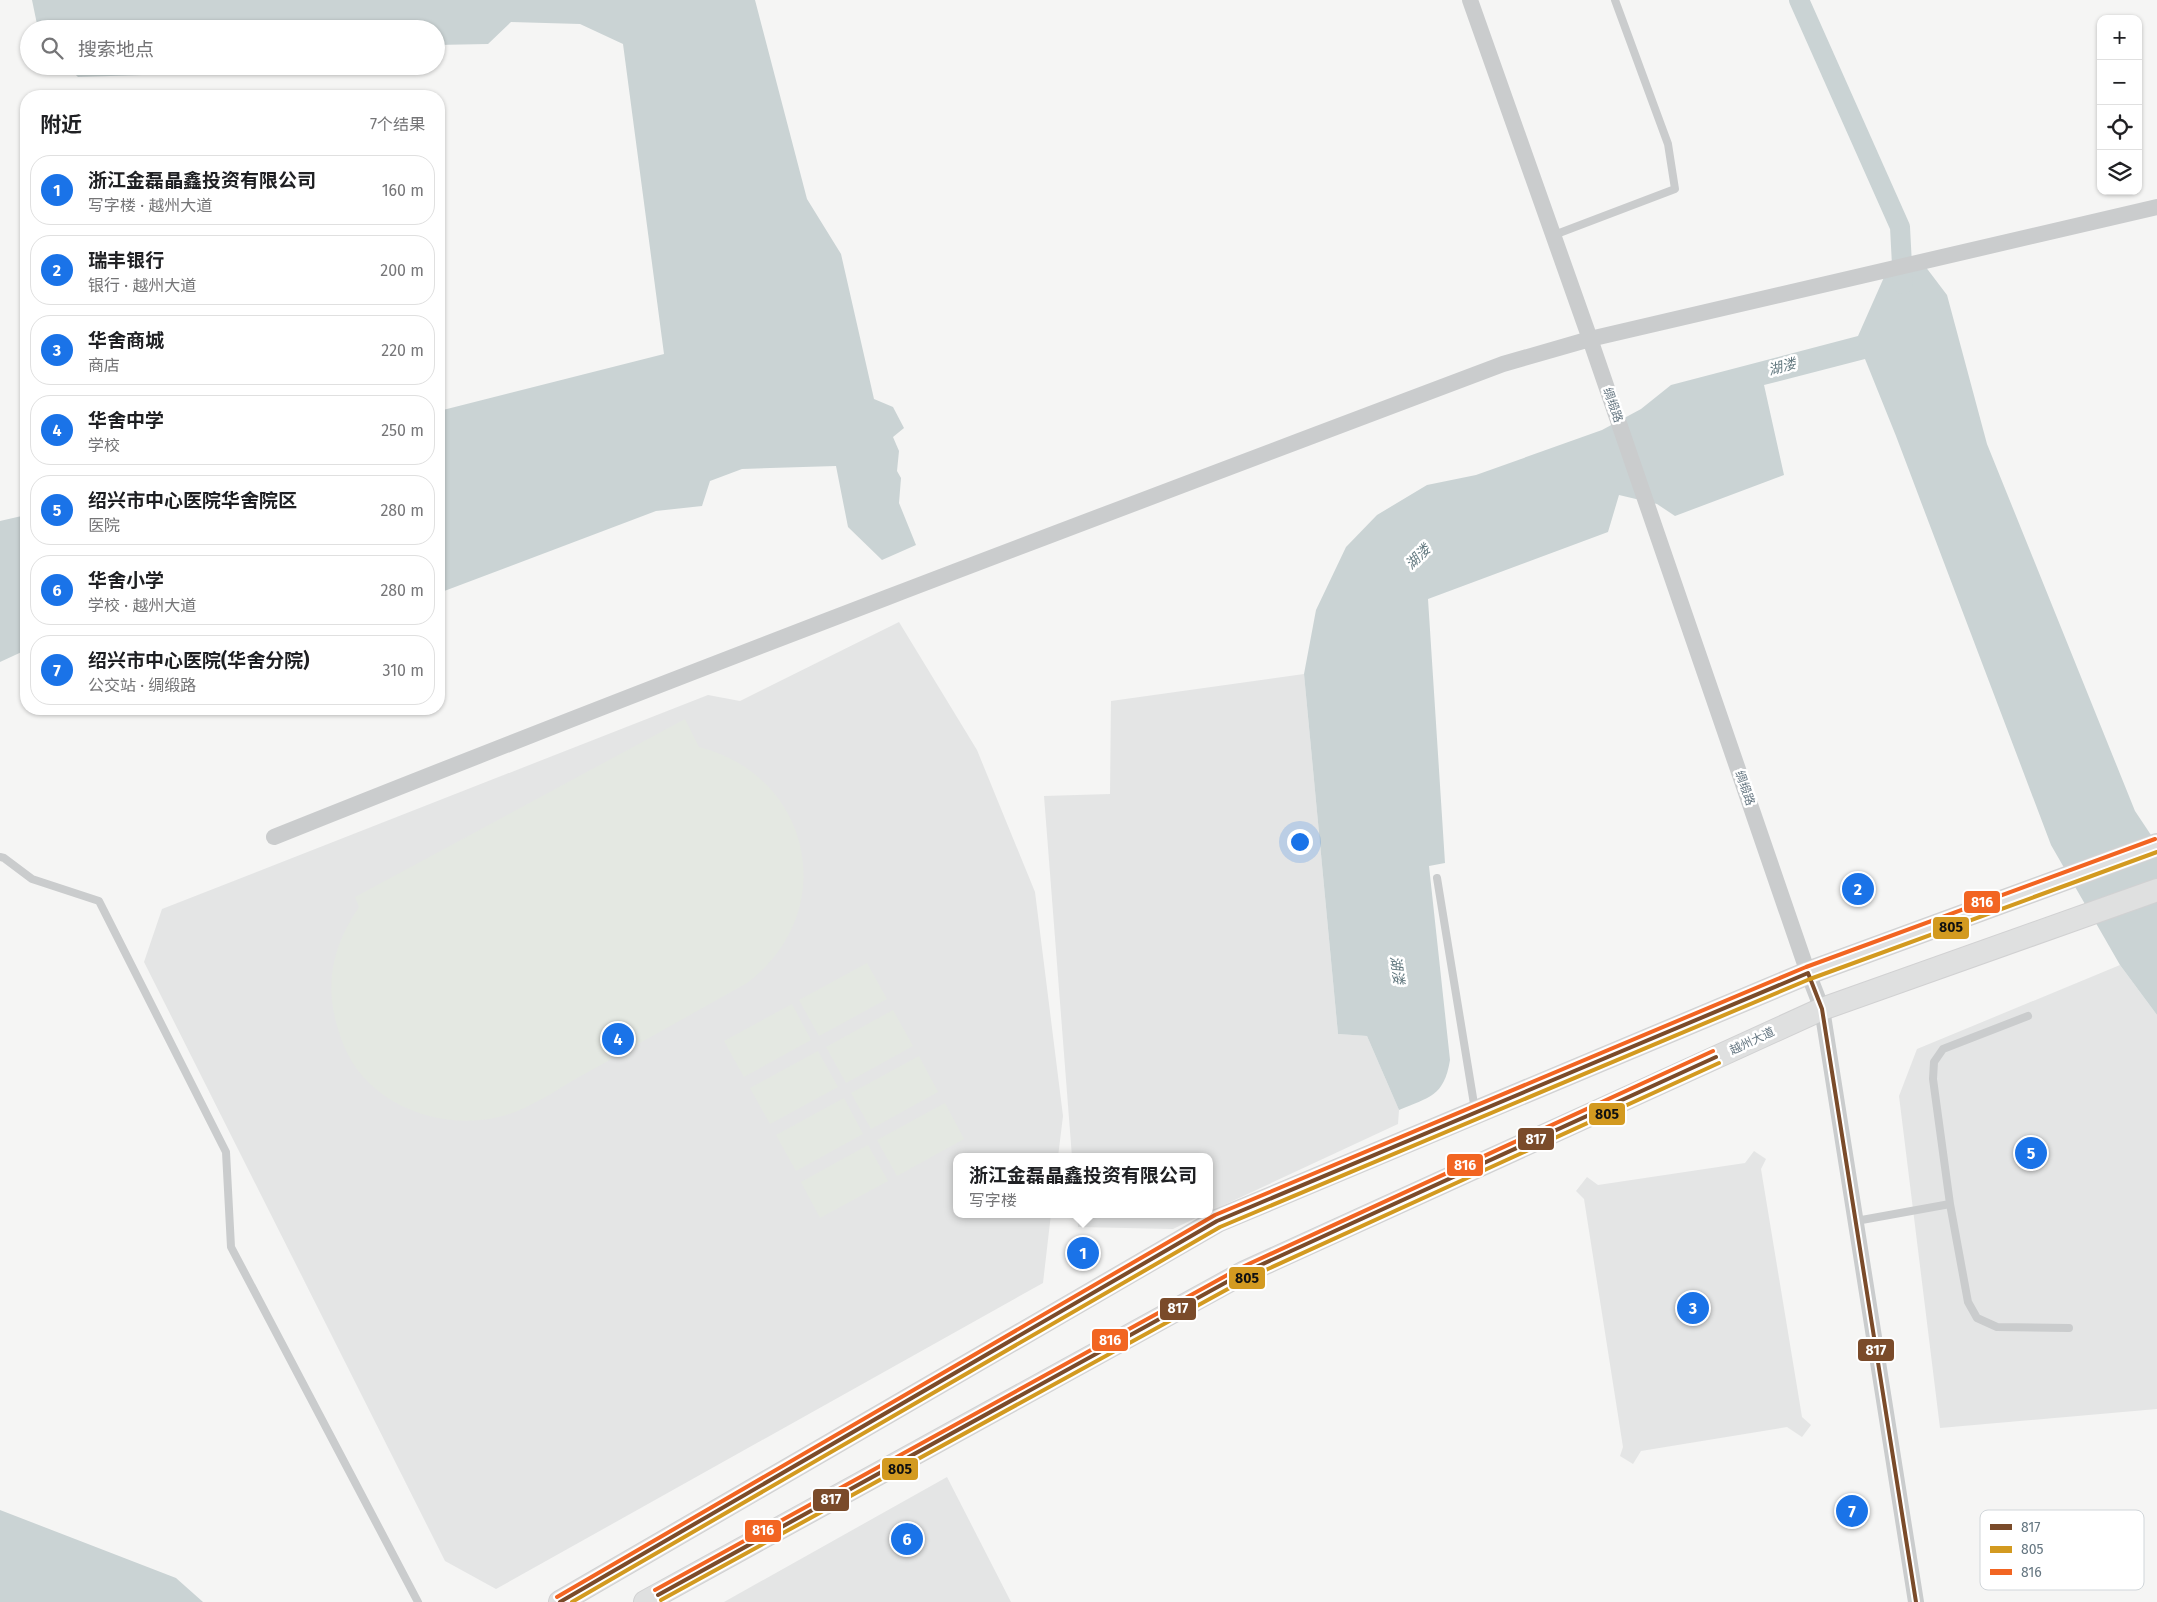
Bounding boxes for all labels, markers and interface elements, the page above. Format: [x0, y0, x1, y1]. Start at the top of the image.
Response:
map controls [2097, 15, 2142, 195]
button: + [2097, 15, 2142, 60]
search box [20, 20, 445, 75]
icon: search [38, 34, 66, 62]
text: 搜索地点 [78, 38, 154, 61]
button: − [2097, 60, 2142, 105]
button: locate [2097, 105, 2142, 150]
text: 附近 [40, 112, 82, 138]
text: 7个结果 [370, 115, 425, 134]
button: layers [2097, 150, 2142, 195]
text: 浙江金磊晶鑫投资有限公司 [88, 169, 316, 192]
text: 1 [53, 181, 61, 200]
text: 160 m [382, 181, 424, 200]
text: 写字楼 · 越州大道 [88, 196, 212, 215]
text: 瑞丰银行 [88, 249, 164, 272]
text: 2 [53, 261, 61, 280]
text: 200 m [380, 261, 424, 280]
text: 银行 · 越州大道 [88, 276, 196, 295]
text: 华舍商城 [88, 329, 164, 352]
text: 3 [53, 341, 61, 360]
text: 220 m [381, 341, 424, 360]
water label: 湖溇 [1766, 355, 1800, 379]
text: 商店 [88, 356, 120, 375]
street label: 绸缎路 [1601, 386, 1625, 424]
text: 华舍中学 [88, 409, 164, 432]
text: 4 [52, 421, 62, 440]
text: 250 m [381, 421, 424, 440]
text: 学校 [88, 436, 120, 455]
text: 绍兴市中心医院华舍院区 [88, 489, 297, 512]
text: 5 [53, 501, 61, 520]
text: 280 m [380, 501, 424, 520]
text: 医院 [88, 516, 120, 535]
water label: 湖溇 [1402, 540, 1435, 573]
text: 华舍小学 [88, 569, 164, 592]
text: 6 [52, 581, 62, 600]
text: 280 m [380, 581, 424, 600]
text: 学校 · 越州大道 [88, 596, 196, 615]
text: 绍兴市中心医院(华舍分院) [88, 649, 309, 672]
text: 7 [53, 661, 61, 680]
text: 310 m [383, 661, 424, 680]
text: 公交站 · 绸缎路 [88, 676, 196, 695]
street label: 绸缎路 [1733, 769, 1757, 807]
your location [1287, 829, 1313, 855]
pin: 2 [1842, 870, 1874, 908]
line badge: 816 [1963, 890, 2001, 914]
text: 816 [1971, 894, 1993, 911]
line badge: 805 [1932, 916, 1970, 940]
text: 805 [1939, 919, 1963, 936]
water label: 湖溇 [1387, 955, 1408, 987]
pin: 4 [602, 1020, 634, 1058]
street label: 越州大道 [1727, 1025, 1777, 1057]
line badge: 805 [1588, 1102, 1626, 1126]
text: 805 [1595, 1106, 1619, 1123]
line badge: 817 [1517, 1127, 1555, 1151]
text: 817 [1526, 1131, 1547, 1148]
pin: 5 [2015, 1134, 2047, 1172]
popup [953, 1153, 1213, 1218]
line badge: 816 [1446, 1153, 1484, 1177]
text: 816 [1454, 1157, 1476, 1174]
text: 浙江金磊晶鑫投资有限公司 [969, 1164, 1197, 1187]
text: 写字楼 [969, 1191, 1017, 1210]
pin: 1 [1067, 1234, 1099, 1272]
line badge: 805 [1228, 1266, 1266, 1290]
text: 805 [1235, 1270, 1259, 1287]
pin: 3 [1677, 1289, 1709, 1327]
line badge: 817 [1159, 1297, 1197, 1321]
text: 817 [1168, 1300, 1189, 1317]
line badge: 816 [1091, 1328, 1129, 1352]
text: 816 [1099, 1332, 1121, 1349]
line badge: 817 [1857, 1338, 1895, 1362]
text: 817 [1866, 1342, 1887, 1359]
line badge: 805 [881, 1457, 919, 1481]
text: 805 [888, 1461, 912, 1478]
line badge: 817 [812, 1488, 850, 1512]
text: 817 [821, 1491, 842, 1508]
pin: 7 [1836, 1492, 1868, 1530]
legend [1980, 1510, 2144, 1590]
line badge: 816 [744, 1519, 782, 1543]
text: 817 [2021, 1519, 2041, 1536]
pin: 6 [891, 1520, 923, 1558]
text: 816 [752, 1522, 774, 1539]
text: 805 [2021, 1541, 2044, 1558]
text: 816 [2021, 1564, 2042, 1581]

